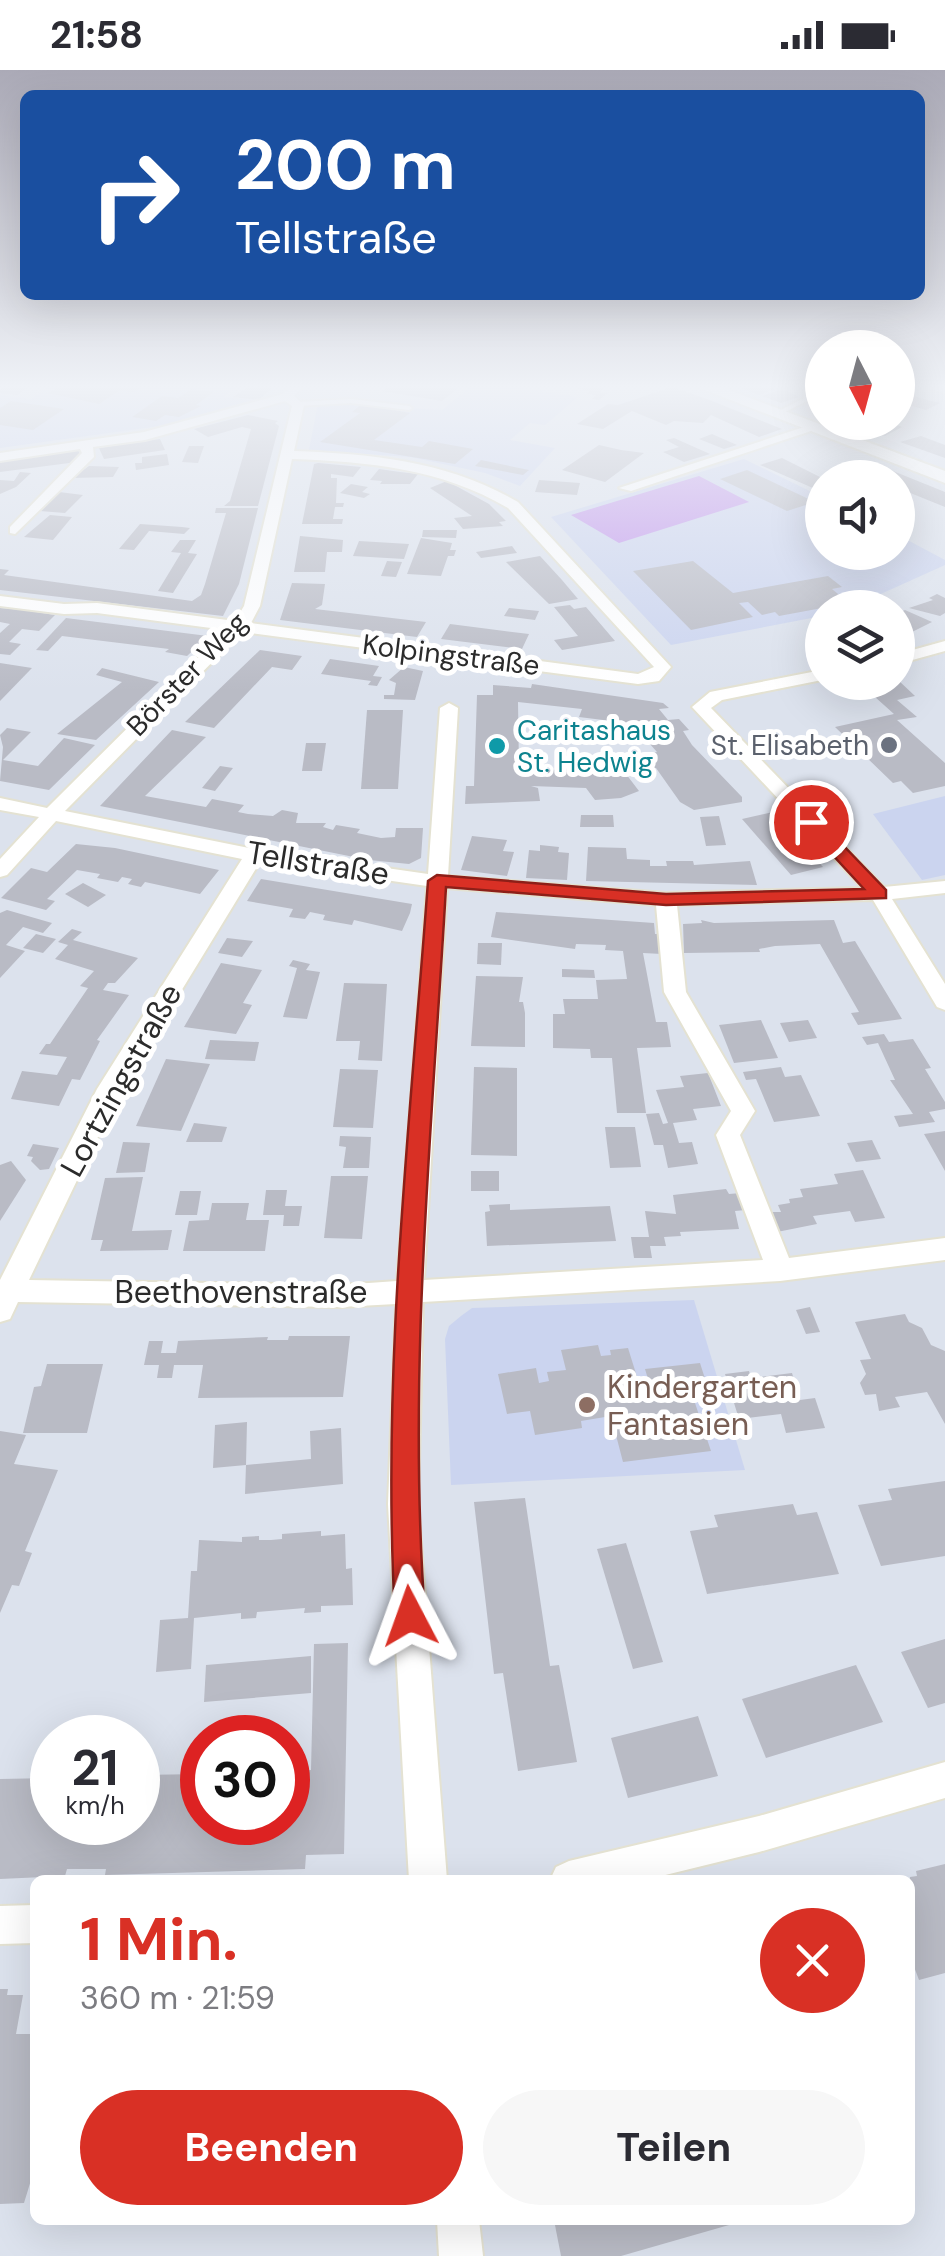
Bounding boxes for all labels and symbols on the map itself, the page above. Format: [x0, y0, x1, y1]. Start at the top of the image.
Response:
north arrow [805, 330, 915, 440]
street label: Börster Weg [119, 604, 255, 744]
street label: Kolpingstraße [360, 626, 542, 684]
place label: Caritashaus St. Hedwig [517, 712, 671, 781]
place label: St. Elisabeth [711, 727, 869, 764]
marker: St. Elisabeth [878, 734, 900, 756]
marker: Caritashaus St. Hedwig [486, 735, 508, 757]
pin [769, 780, 854, 865]
street label: Tellstraße [244, 831, 392, 895]
street label: Lortzingstraße [51, 976, 191, 1184]
street label: Beethovenstraße [115, 1271, 367, 1313]
place label: Kindergarten Fantasien [607, 1366, 797, 1445]
marker: Kindergarten Fantasien [576, 1394, 598, 1416]
position arrow [358, 1564, 462, 1668]
speed limit sign: 30 [180, 1715, 310, 1845]

